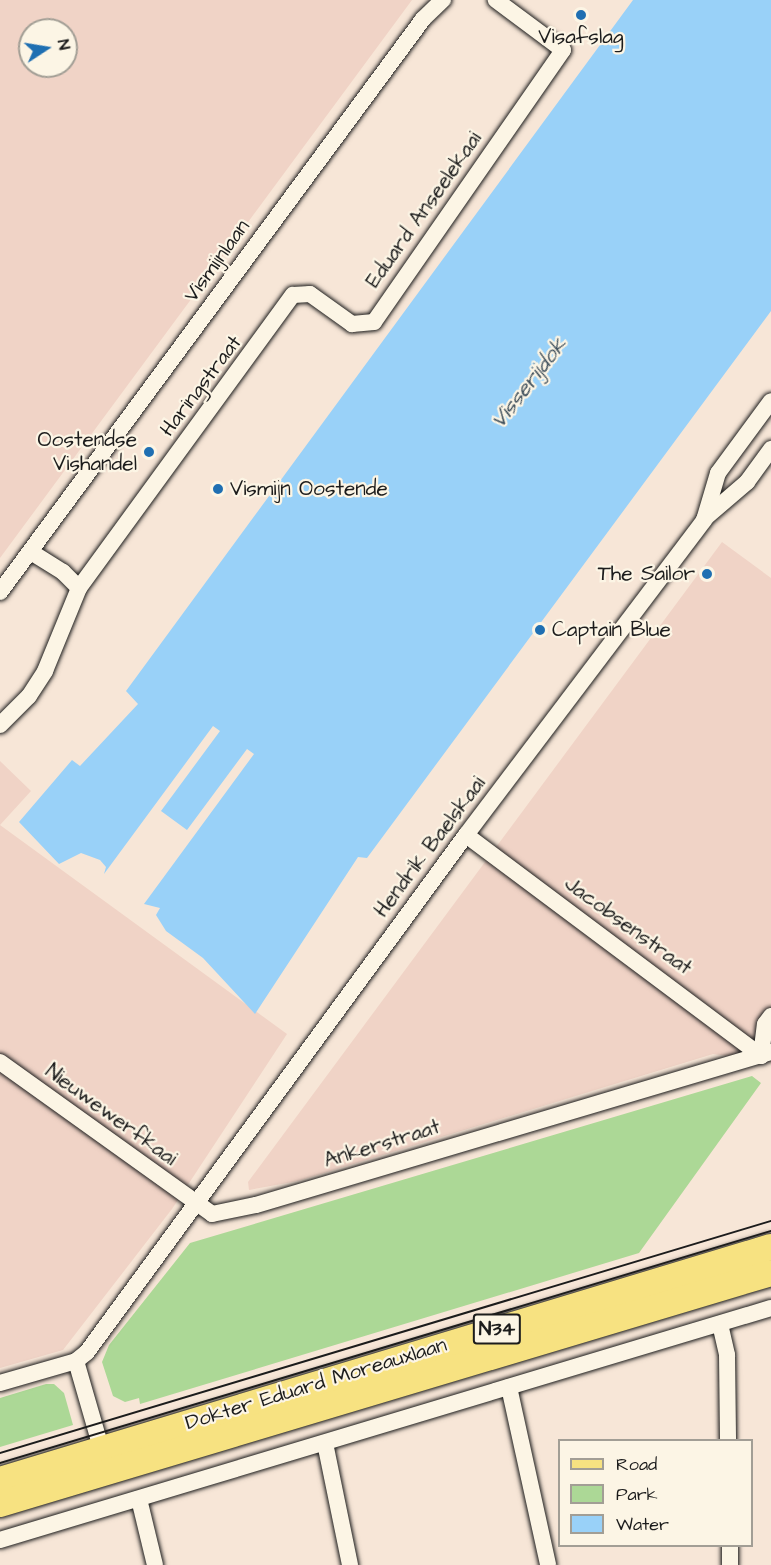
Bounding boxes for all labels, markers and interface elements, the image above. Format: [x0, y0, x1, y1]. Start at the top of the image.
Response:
marker: Visafslag [574, 8, 588, 22]
north arrow [18, 18, 78, 78]
place label: Visafslag [538, 24, 624, 50]
text: N [52, 37, 75, 52]
street label: Eduard Anseelekaai [361, 127, 487, 293]
street label: Vismijnlaan [179, 215, 255, 307]
street label: Haringstraat [155, 331, 247, 441]
water label: Visserijdok [485, 332, 573, 434]
place label: Oostendse Vishandel [38, 427, 137, 477]
marker: Oostendse Vishandel [142, 445, 156, 459]
place label: Vismijn Oostende [230, 476, 388, 502]
marker: Vismijn Oostende [211, 482, 225, 496]
place label: The Sailor [598, 561, 695, 587]
marker: The Sailor [700, 567, 714, 581]
place label: Captain Blue [552, 617, 671, 643]
marker: Captain Blue [533, 623, 547, 637]
street label: Hendrik Baelskaai [369, 772, 491, 922]
street label: Jacobsenstraat [559, 871, 697, 981]
street label: Nieuwewerfkaai [40, 1059, 182, 1171]
street label: Ankerstraat [321, 1114, 443, 1174]
road number: N34 [472, 1312, 522, 1346]
street label: Dokter Eduard Moreauxlaan [182, 1332, 450, 1436]
legend [558, 1439, 753, 1547]
text: Road [616, 1452, 657, 1477]
text: Park [616, 1482, 658, 1507]
text: Water [616, 1512, 669, 1537]

